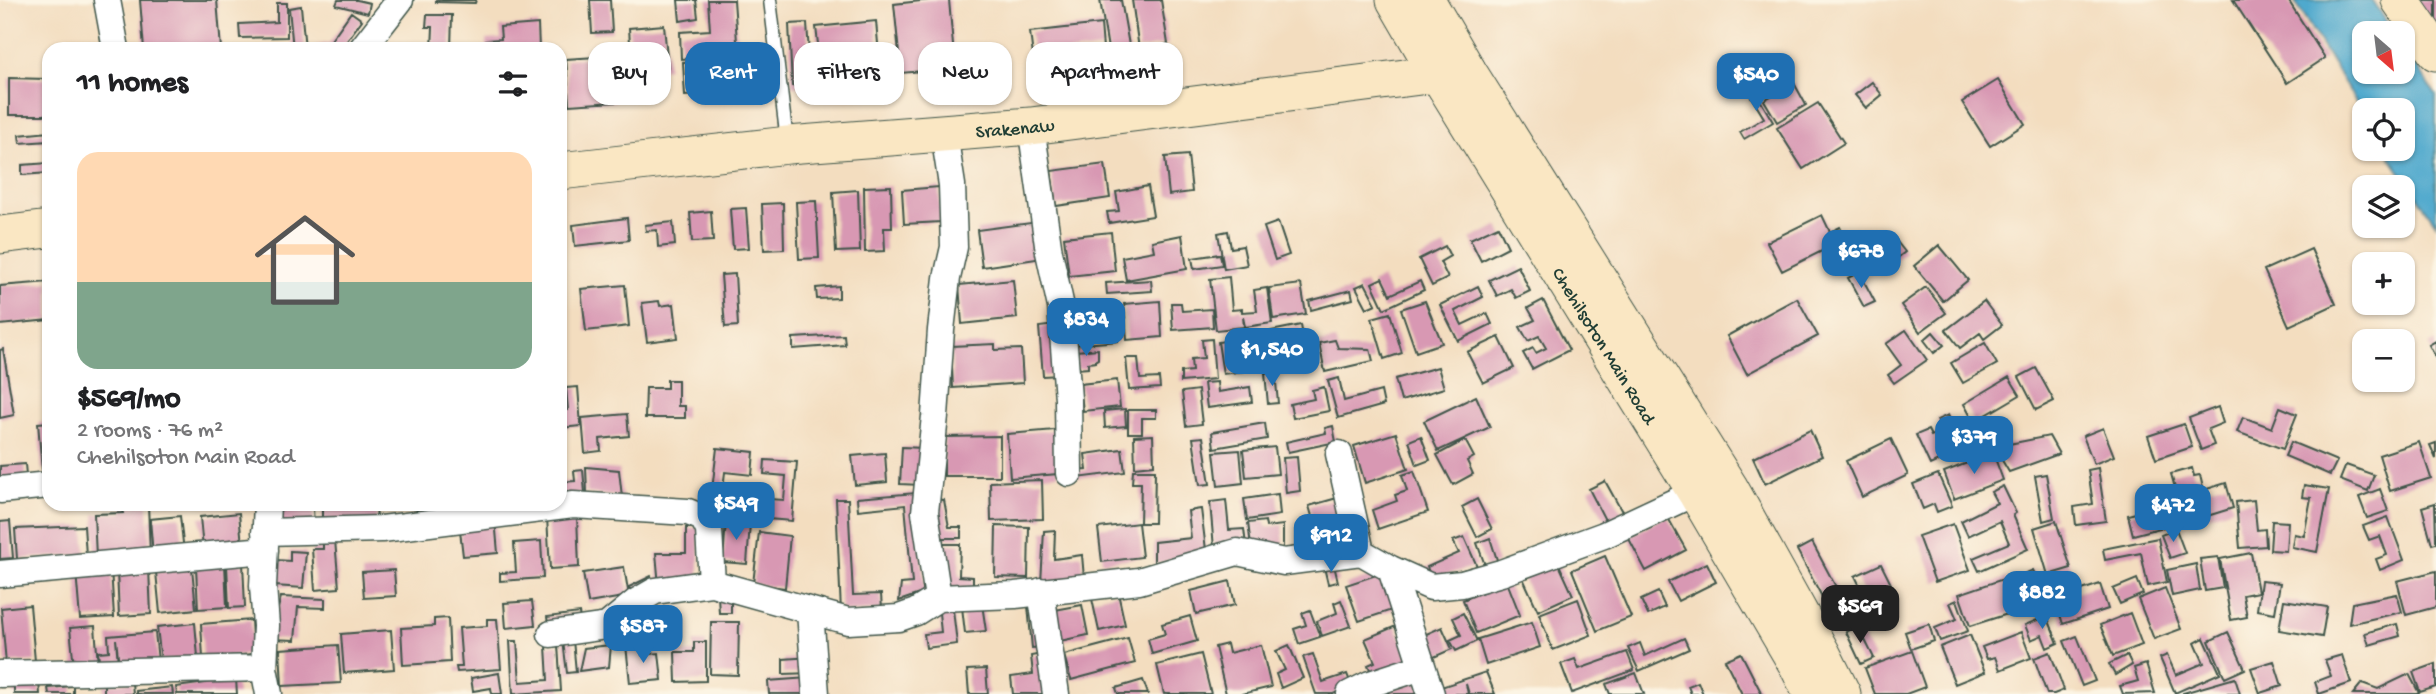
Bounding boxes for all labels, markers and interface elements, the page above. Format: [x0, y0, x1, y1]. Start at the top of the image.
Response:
north arrow [2352, 21, 2415, 84]
map controls [2352, 21, 2415, 392]
chip: Buy [588, 42, 671, 105]
chip: Rent [685, 42, 780, 105]
chip: Filters [794, 42, 904, 105]
chip: New [918, 42, 1012, 105]
chip: Apartment [1026, 42, 1183, 105]
pin: $540 [1715, 54, 1797, 113]
text: $540 [1733, 62, 1779, 89]
icon: filters [494, 65, 532, 103]
text: 11 homes [77, 67, 188, 102]
button: locate [2352, 98, 2415, 161]
street label: Srakenaw [975, 115, 1056, 145]
button: layers [2352, 175, 2415, 238]
icon: home [242, 197, 368, 323]
pin: $678 [1820, 230, 1902, 290]
text: $678 [1838, 239, 1884, 266]
button: + [2352, 252, 2415, 315]
street label: Chehilsoton Main Road [1545, 264, 1660, 431]
pin: $834 [1045, 298, 1127, 358]
text: $834 [1063, 307, 1109, 334]
pin: $1,540 [1215, 328, 1329, 388]
button: − [2352, 329, 2415, 392]
text: $1,540 [1241, 337, 1303, 364]
text: $569/mo [77, 383, 181, 418]
pin: $379 [1933, 416, 2015, 476]
text: 2 rooms · 76 m² [77, 418, 223, 445]
text: $379 [1951, 425, 1997, 452]
text: Chehilsoton Main Road [77, 445, 295, 472]
pin: $549 [695, 482, 777, 542]
pin: $472 [2132, 484, 2214, 544]
text: $549 [714, 491, 758, 518]
text: $472 [2151, 493, 2195, 520]
pin: $912 [1290, 514, 1372, 574]
text: $912 [1310, 523, 1352, 550]
pin: $882 [2001, 572, 2083, 631]
text: $882 [2019, 580, 2065, 607]
pin: $569 [1819, 586, 1901, 645]
text: $569 [1837, 594, 1883, 621]
pin: $587 [602, 606, 684, 665]
text: $587 [620, 614, 667, 641]

